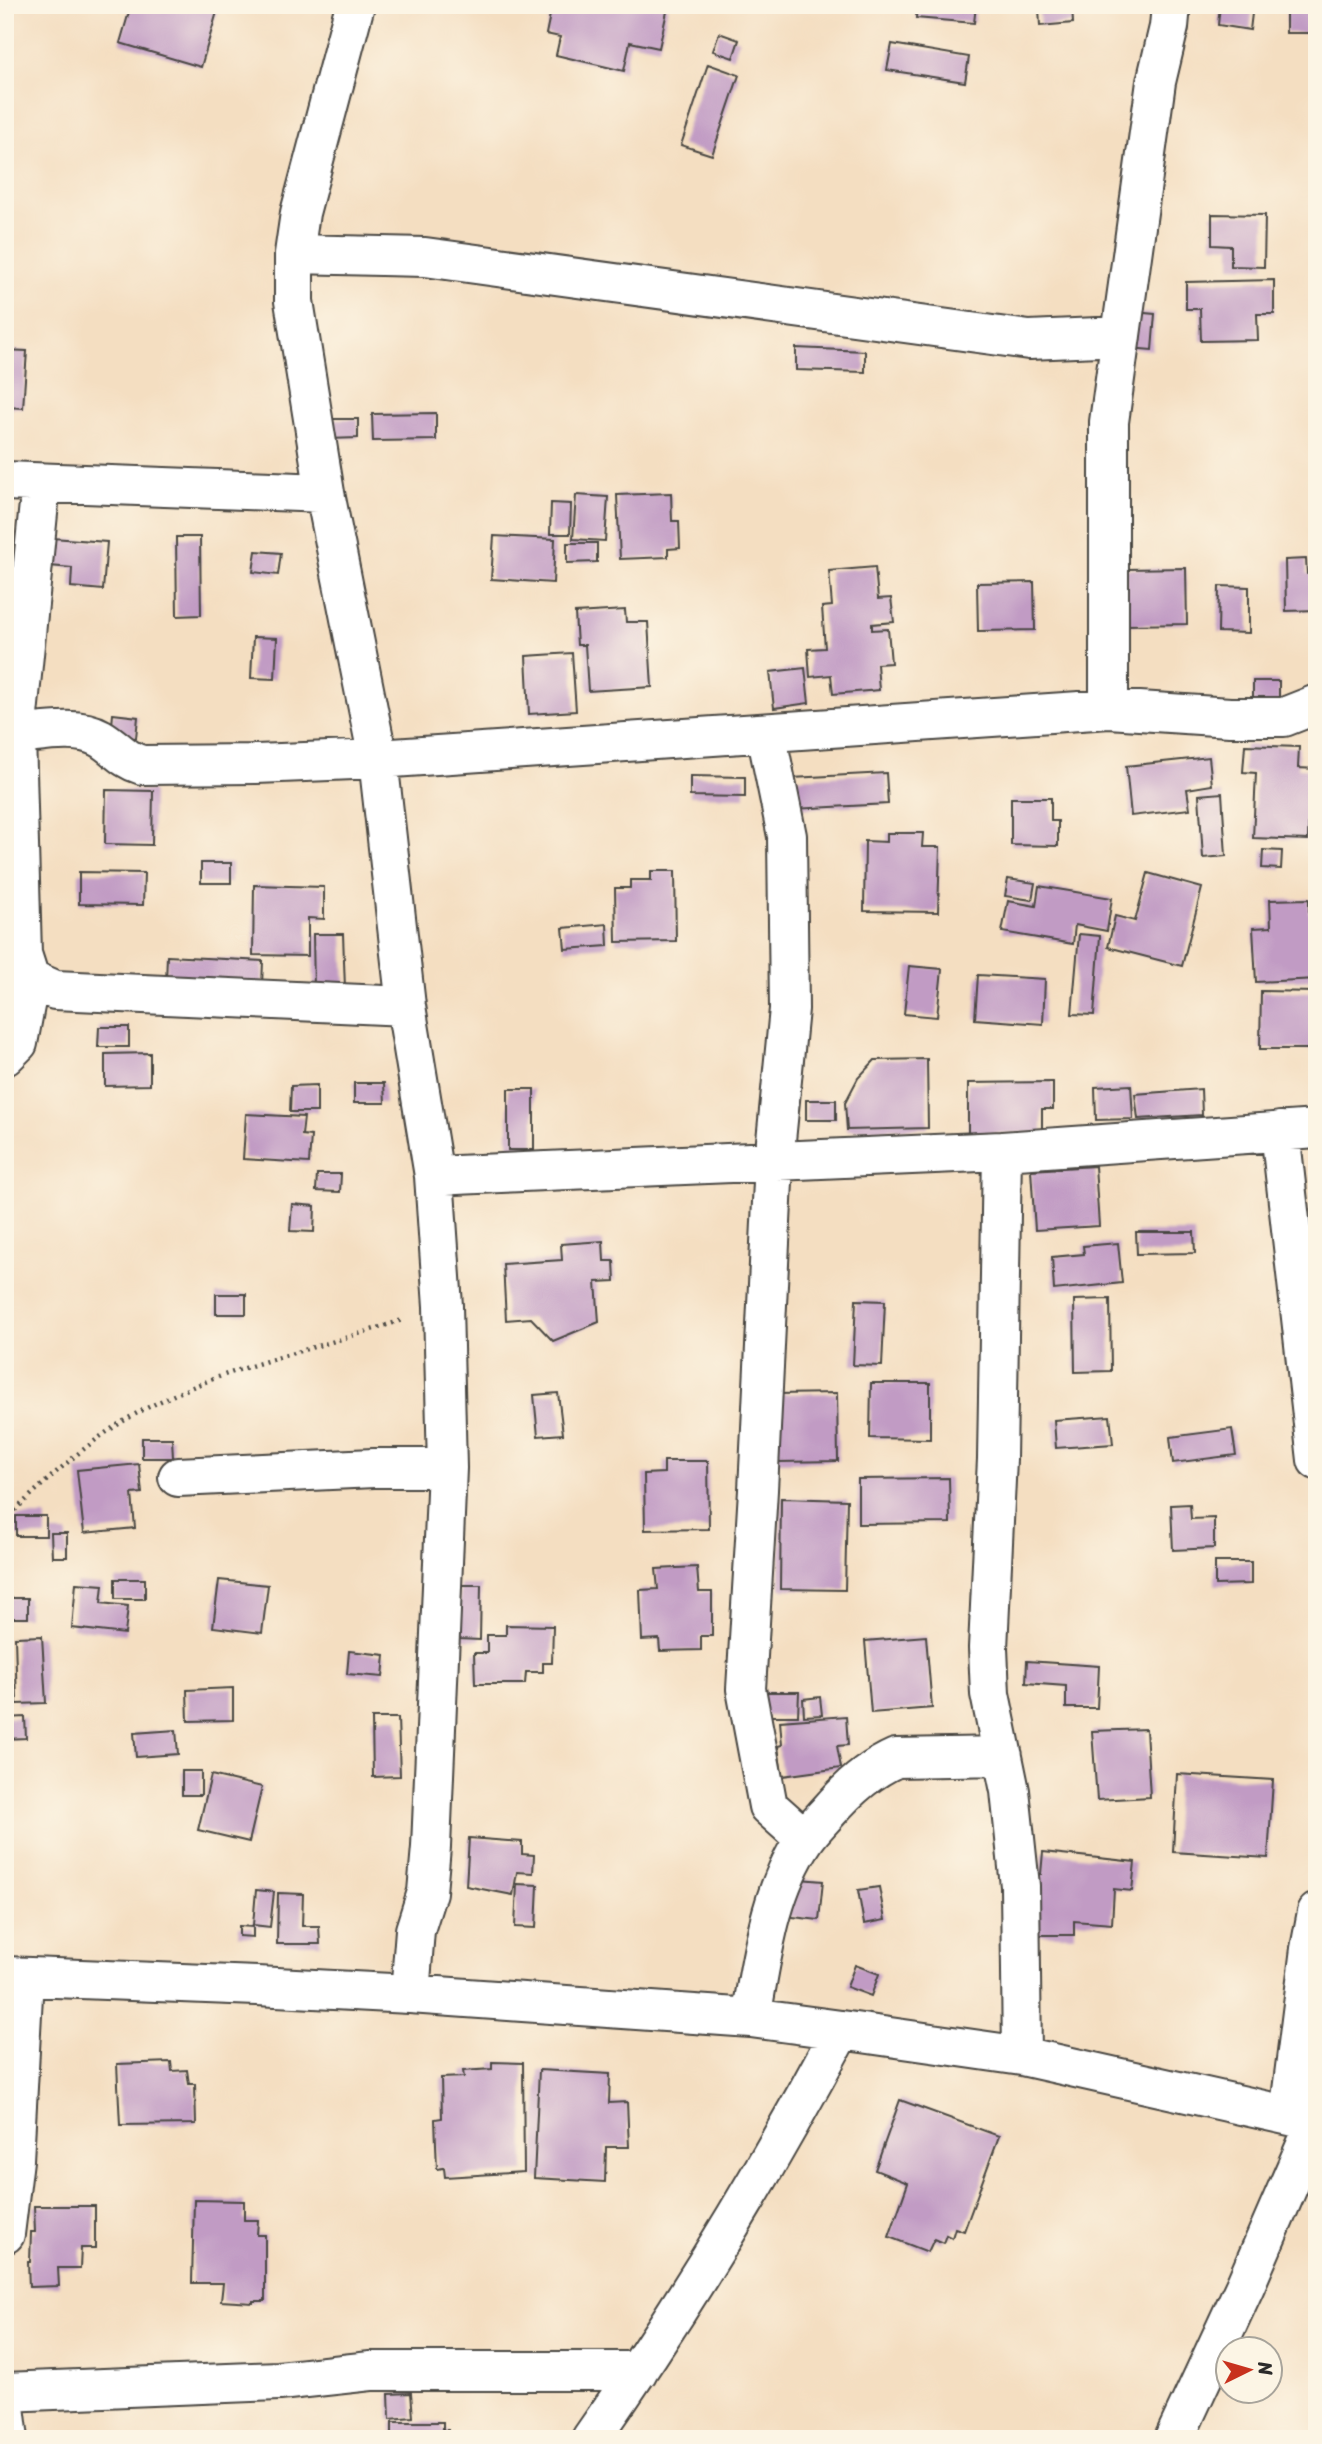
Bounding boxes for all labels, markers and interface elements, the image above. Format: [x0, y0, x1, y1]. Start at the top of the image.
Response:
north arrow [1214, 2336, 1284, 2406]
text: N [1248, 2360, 1283, 2377]

